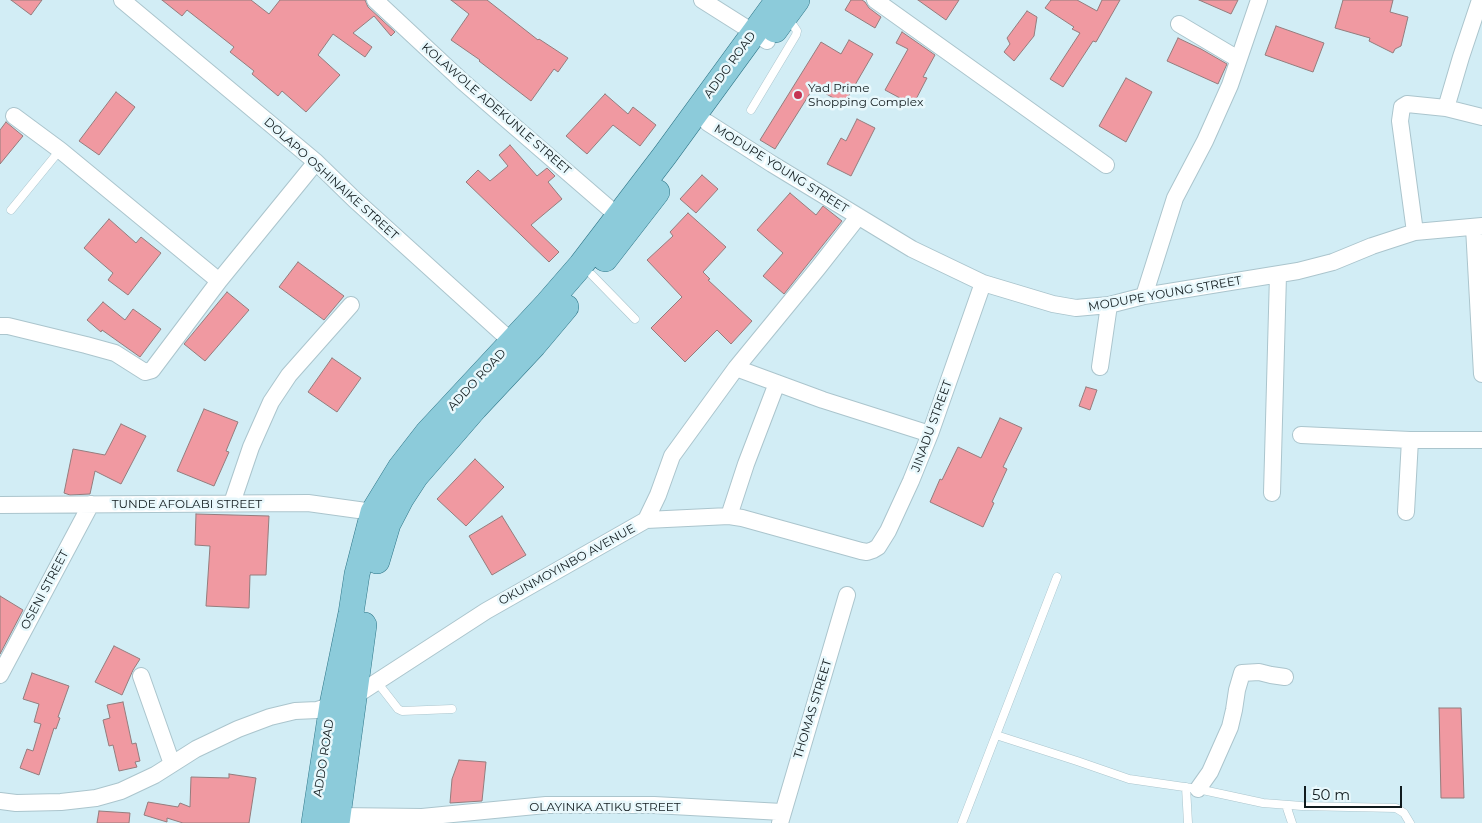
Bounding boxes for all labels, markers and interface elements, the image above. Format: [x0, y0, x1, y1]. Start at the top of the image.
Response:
street label: ADDO ROAD [701, 29, 759, 101]
street label: KOLAWOLE ADEKUNLE STREET [418, 40, 574, 178]
place label: Yad Prime Shopping Complex [808, 81, 923, 109]
marker: Yad Prime Shopping Complex [792, 89, 804, 101]
street label: DOLAPO OSHINAIKE STREET [261, 115, 401, 243]
street label: MODUPE YOUNG STREET [711, 122, 851, 216]
street label: MODUPE YOUNG STREET [1087, 273, 1243, 315]
street label: ADDO ROAD [445, 346, 509, 414]
street label: JINADU STREET [909, 378, 955, 474]
street label: TUNDE AFOLABI STREET [112, 497, 262, 511]
street label: OKUNMOYINBO AVENUE [496, 521, 638, 609]
street label: OSENI STREET [18, 548, 72, 632]
street label: THOMAS STREET [791, 658, 835, 760]
street label: ADDO ROAD [311, 718, 337, 798]
scale bar [1307, 776, 1404, 808]
text: 50 m [1312, 785, 1350, 804]
street label: OLAYINKA ATIKU STREET [529, 800, 681, 814]

